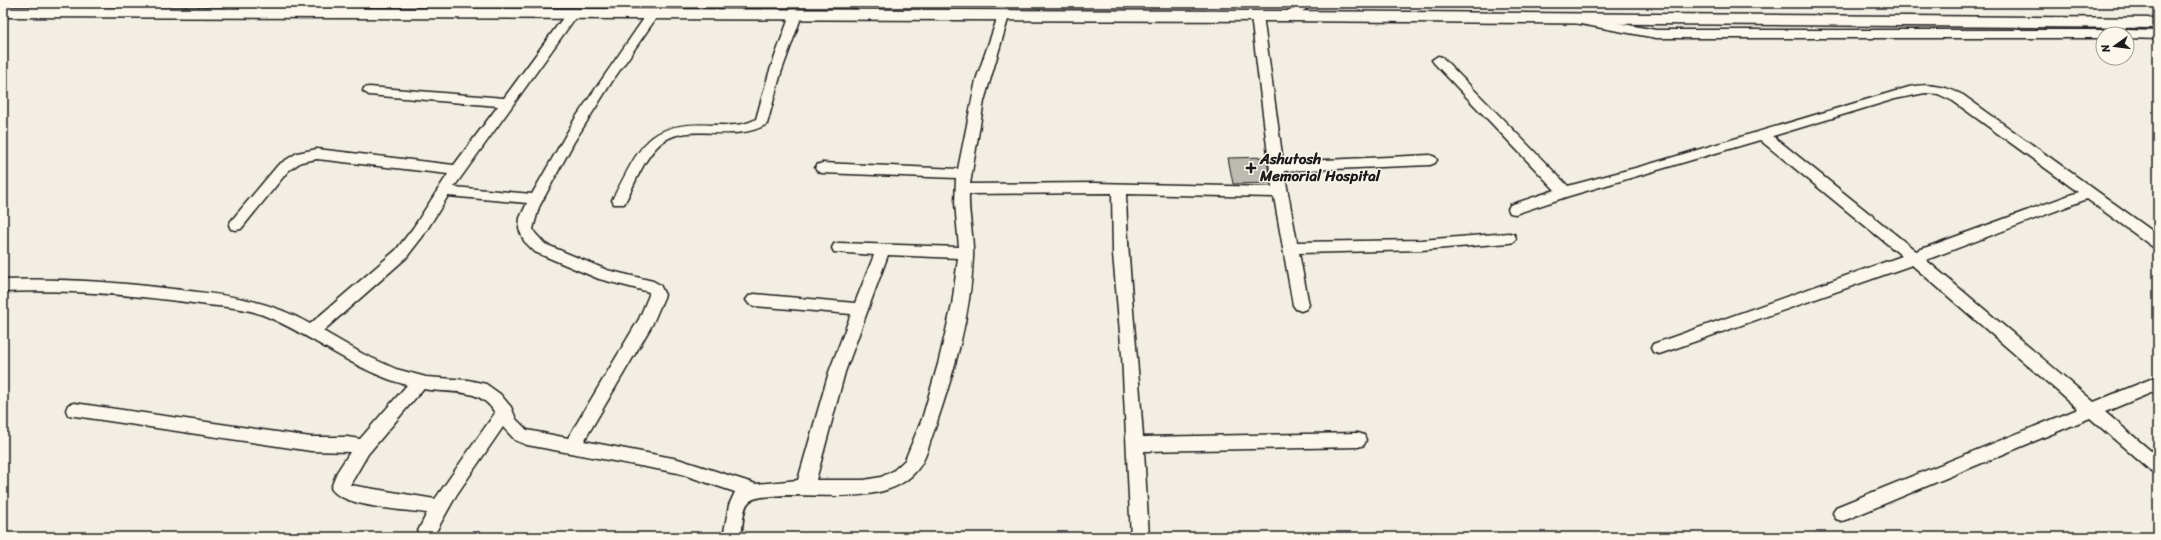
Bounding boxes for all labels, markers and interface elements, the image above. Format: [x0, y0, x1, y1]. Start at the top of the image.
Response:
north arrow [2095, 26, 2135, 66]
text: N [2096, 42, 2116, 55]
place label: Ashutosh Memorial Hospital [1259, 146, 1381, 189]
marker: Ashutosh Memorial Hospital [1245, 162, 1257, 174]

